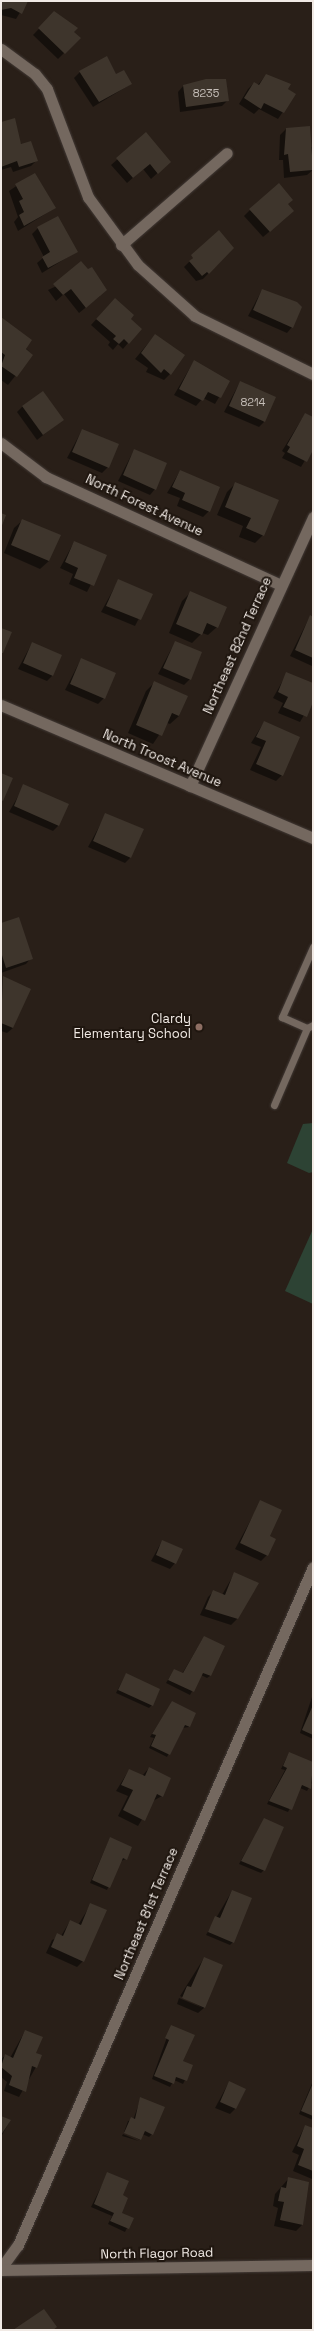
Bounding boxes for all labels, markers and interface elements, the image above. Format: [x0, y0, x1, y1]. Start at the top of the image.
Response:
house number: 8235 [193, 86, 219, 100]
house number: 8214 [241, 395, 265, 409]
street label: North Forest Avenue [83, 472, 205, 540]
street label: Northeast 82nd Terrace [201, 575, 275, 717]
street label: North Troost Avenue [100, 727, 224, 791]
place label: Clardy Elementary School [74, 1012, 191, 1043]
marker: Clardy Elementary School [194, 1022, 204, 1032]
street label: Northeast 81st Terrace [112, 1845, 182, 1983]
street label: North Flagor Road [100, 2245, 214, 2263]

